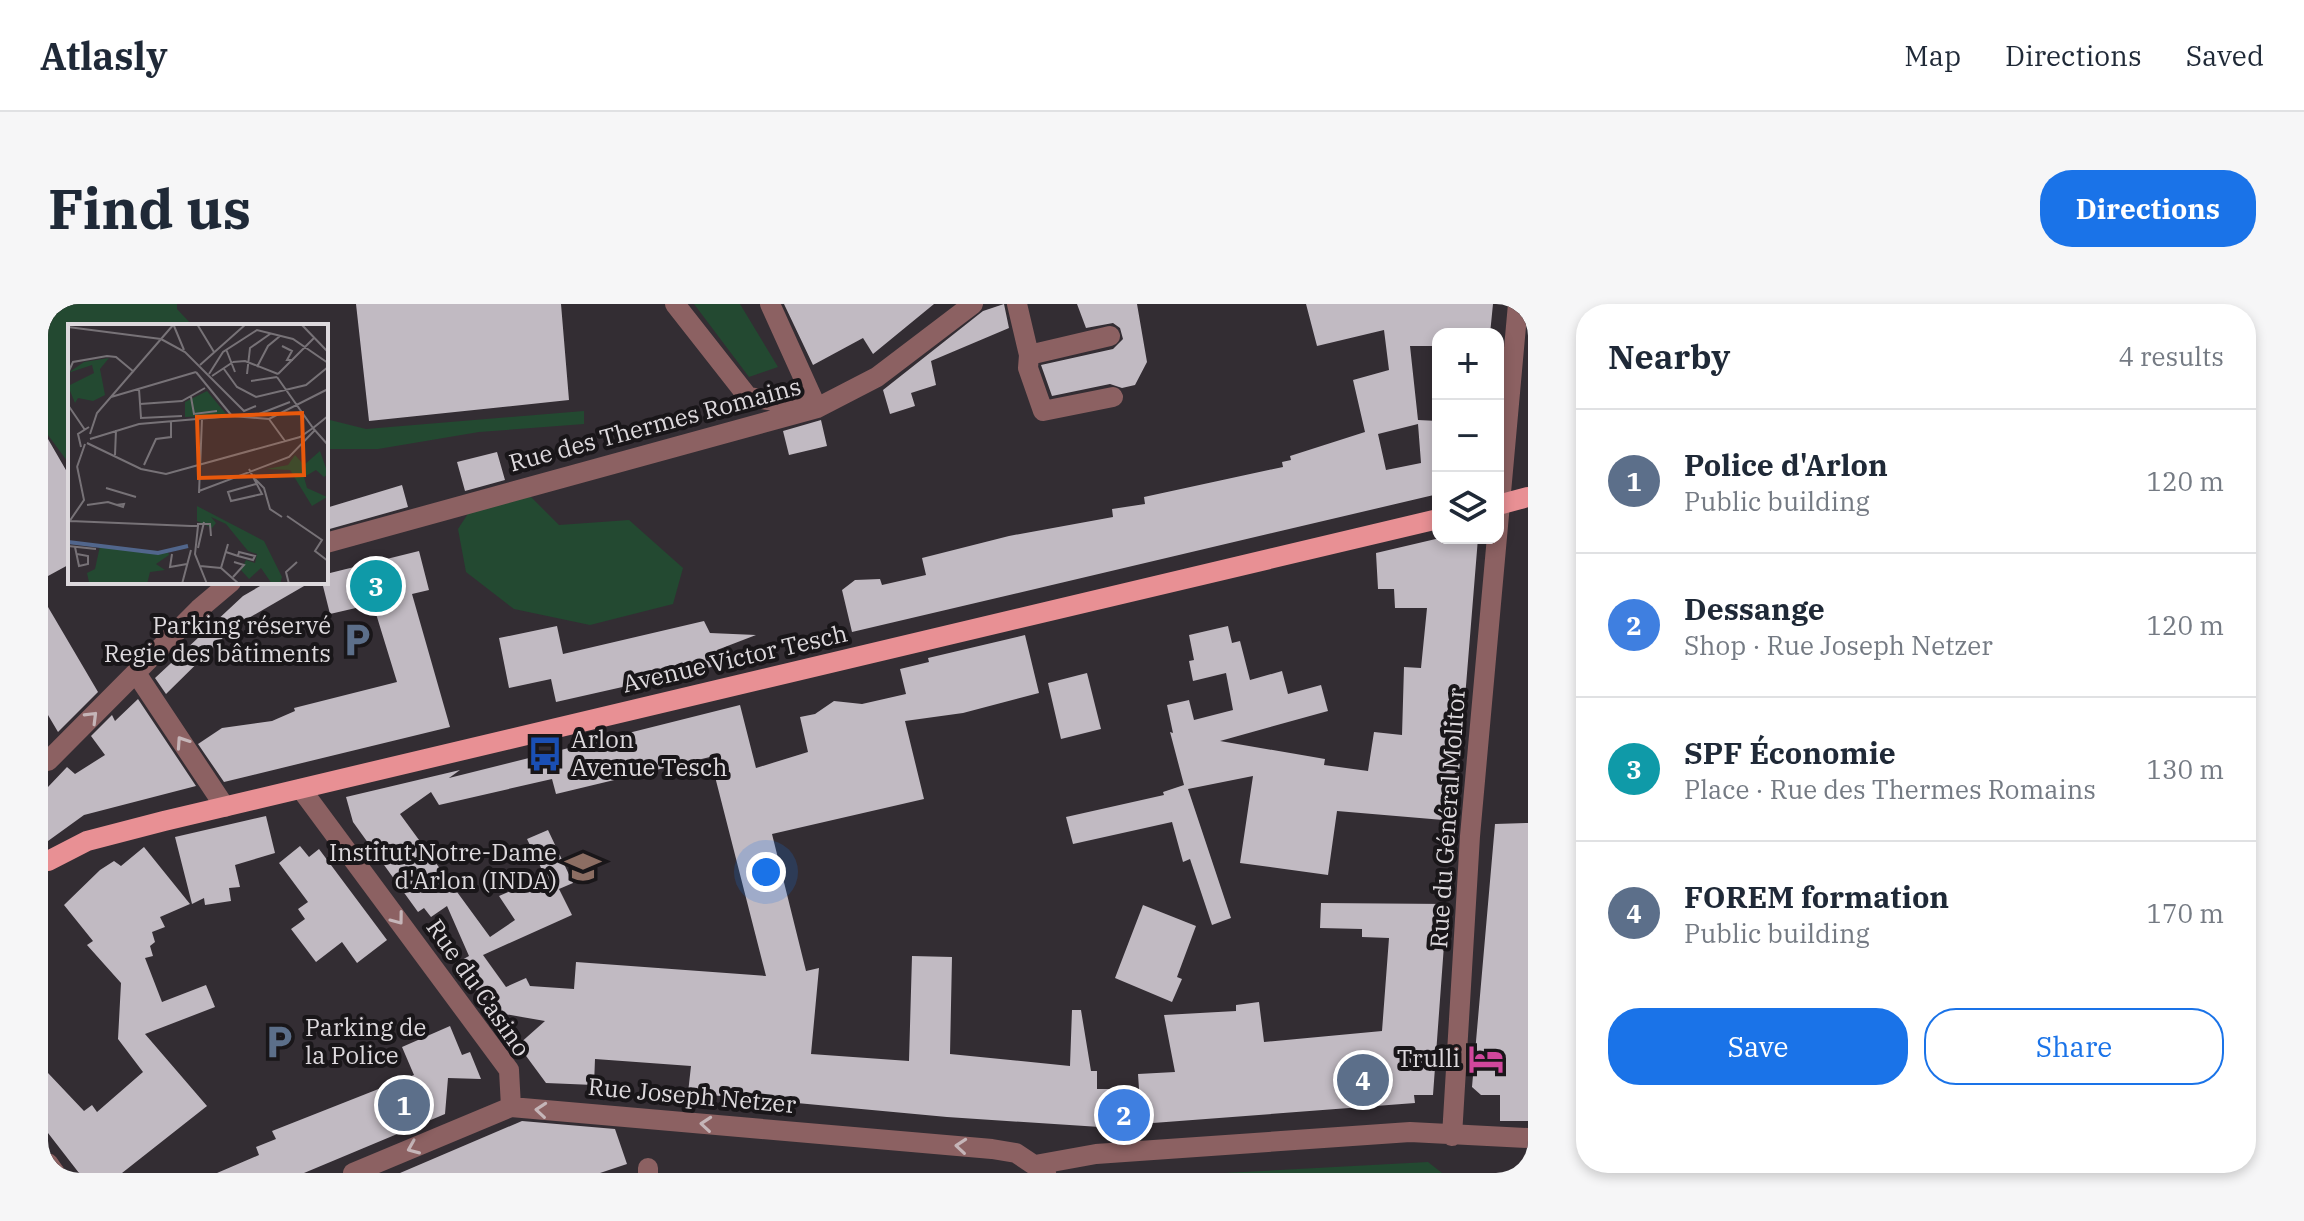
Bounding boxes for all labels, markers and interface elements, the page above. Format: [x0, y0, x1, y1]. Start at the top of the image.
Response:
text: Atlasly [40, 31, 168, 80]
text: Map [1904, 37, 1961, 74]
text: Directions [2005, 37, 2142, 74]
text: Saved [2186, 37, 2264, 74]
button: Directions [2040, 170, 2256, 247]
text: Find us [48, 172, 251, 244]
inset map [68, 324, 328, 584]
map controls [1432, 328, 1504, 544]
button: + [1432, 328, 1504, 400]
text: Nearby [1608, 334, 1730, 378]
text: 4 results [2118, 339, 2224, 373]
street label: Rue des Thermes Romains [505, 370, 804, 478]
button: − [1432, 400, 1504, 472]
text: Police d'Arlon [1684, 445, 1888, 484]
text: 1 [1626, 464, 1642, 498]
text: 120 m [2146, 464, 2224, 498]
button: layers [1432, 472, 1504, 544]
text: Public building [1684, 484, 1870, 518]
pin: 3 [350, 556, 402, 616]
text: Dessange [1684, 589, 1825, 628]
text: 2 [1626, 608, 1642, 642]
text: 120 m [2146, 608, 2224, 642]
place label: Parking réservé Regie des bâtiments [104, 609, 331, 669]
street label: Avenue Victor Tesch [619, 617, 850, 699]
parking icon: Parking réservé Regie des bâtiments [338, 621, 376, 659]
text: Shop · Rue Joseph Netzer [1684, 628, 1993, 662]
street label: Rue du Général Molitor [1422, 686, 1472, 949]
one-way arrow [83, 712, 97, 726]
place label: Arlon Avenue Tesch [571, 723, 727, 783]
text: SPF Économie [1684, 733, 1896, 772]
bus stop icon: Arlon Avenue Tesch [526, 735, 564, 773]
one-way arrow [177, 736, 192, 751]
text: 3 [1626, 752, 1642, 786]
text: 130 m [2146, 752, 2224, 786]
text: Place · Rue des Thermes Romains [1684, 772, 2096, 806]
place label: Institut Notre-Dame d'Arlon (INDA) [329, 836, 557, 896]
school or university icon: Institut Notre-Dame d'Arlon (INDA) [564, 848, 602, 886]
your location [746, 852, 786, 892]
text: FOREM formation [1684, 877, 1949, 916]
text: 4 [1626, 896, 1642, 930]
text: 170 m [2146, 896, 2224, 930]
one-way arrow [388, 910, 402, 925]
street label: Rue du Casino [420, 912, 538, 1063]
text: Public building [1684, 916, 1870, 950]
button: Save [1608, 1008, 1908, 1085]
button: Share [1924, 1008, 2224, 1085]
place label: Parking de la Police [305, 1011, 426, 1071]
parking icon: Parking de la Police [260, 1023, 298, 1061]
hotel icon: Trulli [1467, 1040, 1505, 1078]
place label: Trulli [1397, 1042, 1460, 1074]
pin: 4 [1337, 1050, 1389, 1110]
street label: Rue Joseph Netzer [587, 1070, 798, 1120]
pin: 1 [378, 1075, 430, 1135]
pin: 2 [1098, 1085, 1150, 1145]
one-way arrow [534, 1102, 547, 1119]
one-way arrow [699, 1116, 712, 1133]
one-way arrow [407, 1138, 421, 1155]
one-way arrow [954, 1138, 967, 1155]

